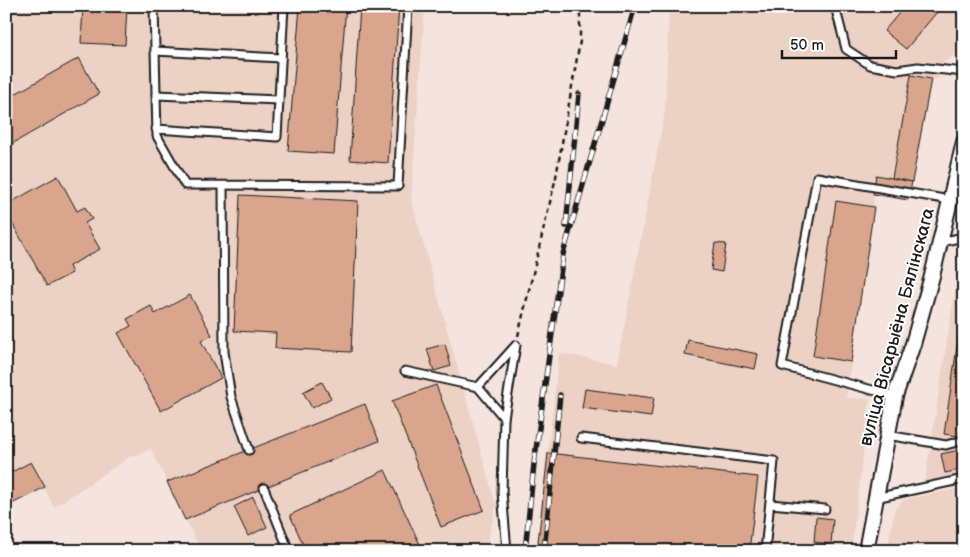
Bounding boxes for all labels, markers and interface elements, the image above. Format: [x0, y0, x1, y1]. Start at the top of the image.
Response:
scale bar [782, 28, 896, 60]
text: 50 m [790, 36, 824, 55]
street label: вуліца Вісарыёна Бялінскага [855, 205, 939, 448]

